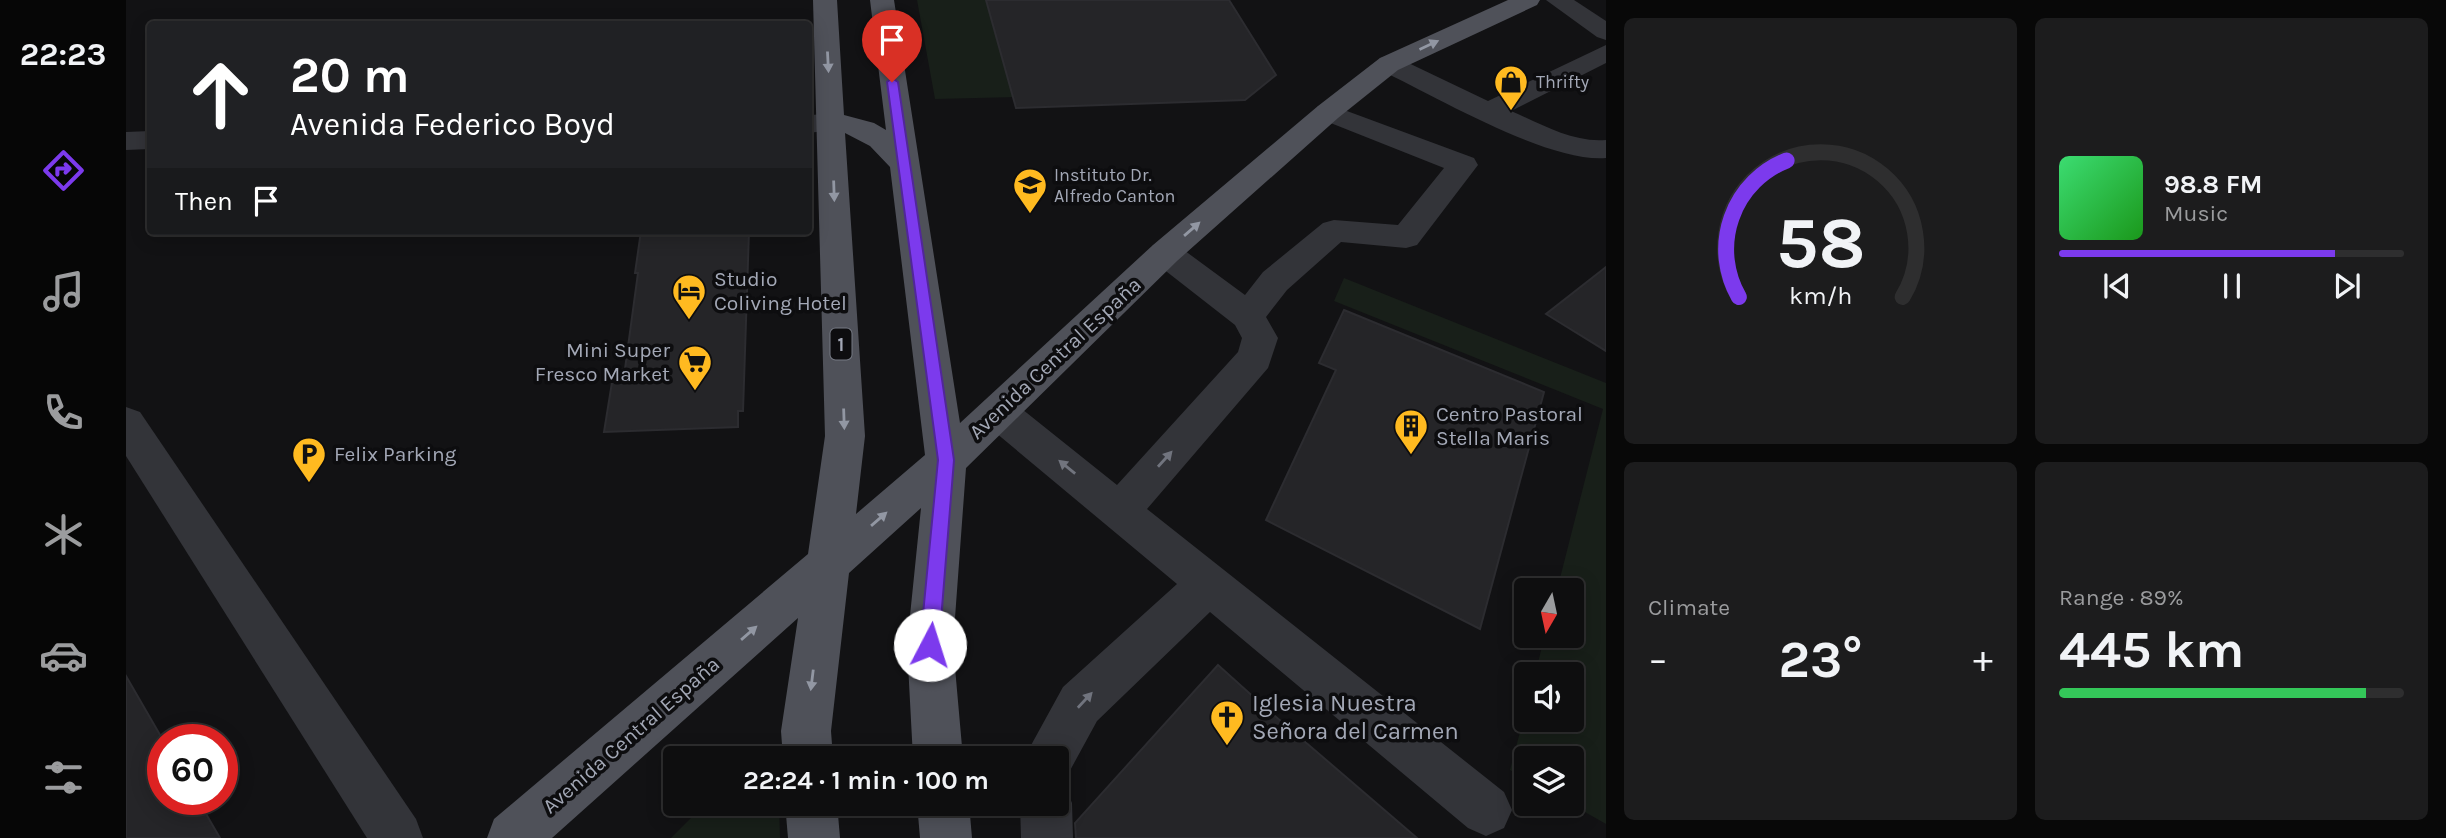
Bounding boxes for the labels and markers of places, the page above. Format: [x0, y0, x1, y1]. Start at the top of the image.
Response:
pin [862, 10, 922, 82]
shop icon: Thrifty [1492, 63, 1530, 112]
place label: Thrifty [1536, 71, 1590, 93]
place label: Instituto Dr. Alfredo Canton [1054, 164, 1175, 207]
school or university icon: Instituto Dr. Alfredo Canton [1011, 166, 1049, 215]
place label: Studio Coliving Hotel [714, 267, 847, 315]
hotel icon: Studio Coliving Hotel [670, 272, 708, 321]
place label: Mini Super Fresco Market [535, 338, 670, 386]
supermarket icon: Mini Super Fresco Market [676, 343, 714, 392]
place label: Centro Pastoral Stella Maris [1436, 402, 1583, 450]
building icon: Centro Pastoral Stella Maris [1392, 407, 1430, 456]
parking icon: Felix Parking [290, 435, 328, 484]
place label: Felix Parking [334, 442, 457, 466]
place label: Iglesia Nuestra Señora del Carmen [1252, 689, 1459, 745]
church icon: Iglesia Nuestra Señora del Carmen [1208, 698, 1246, 747]

